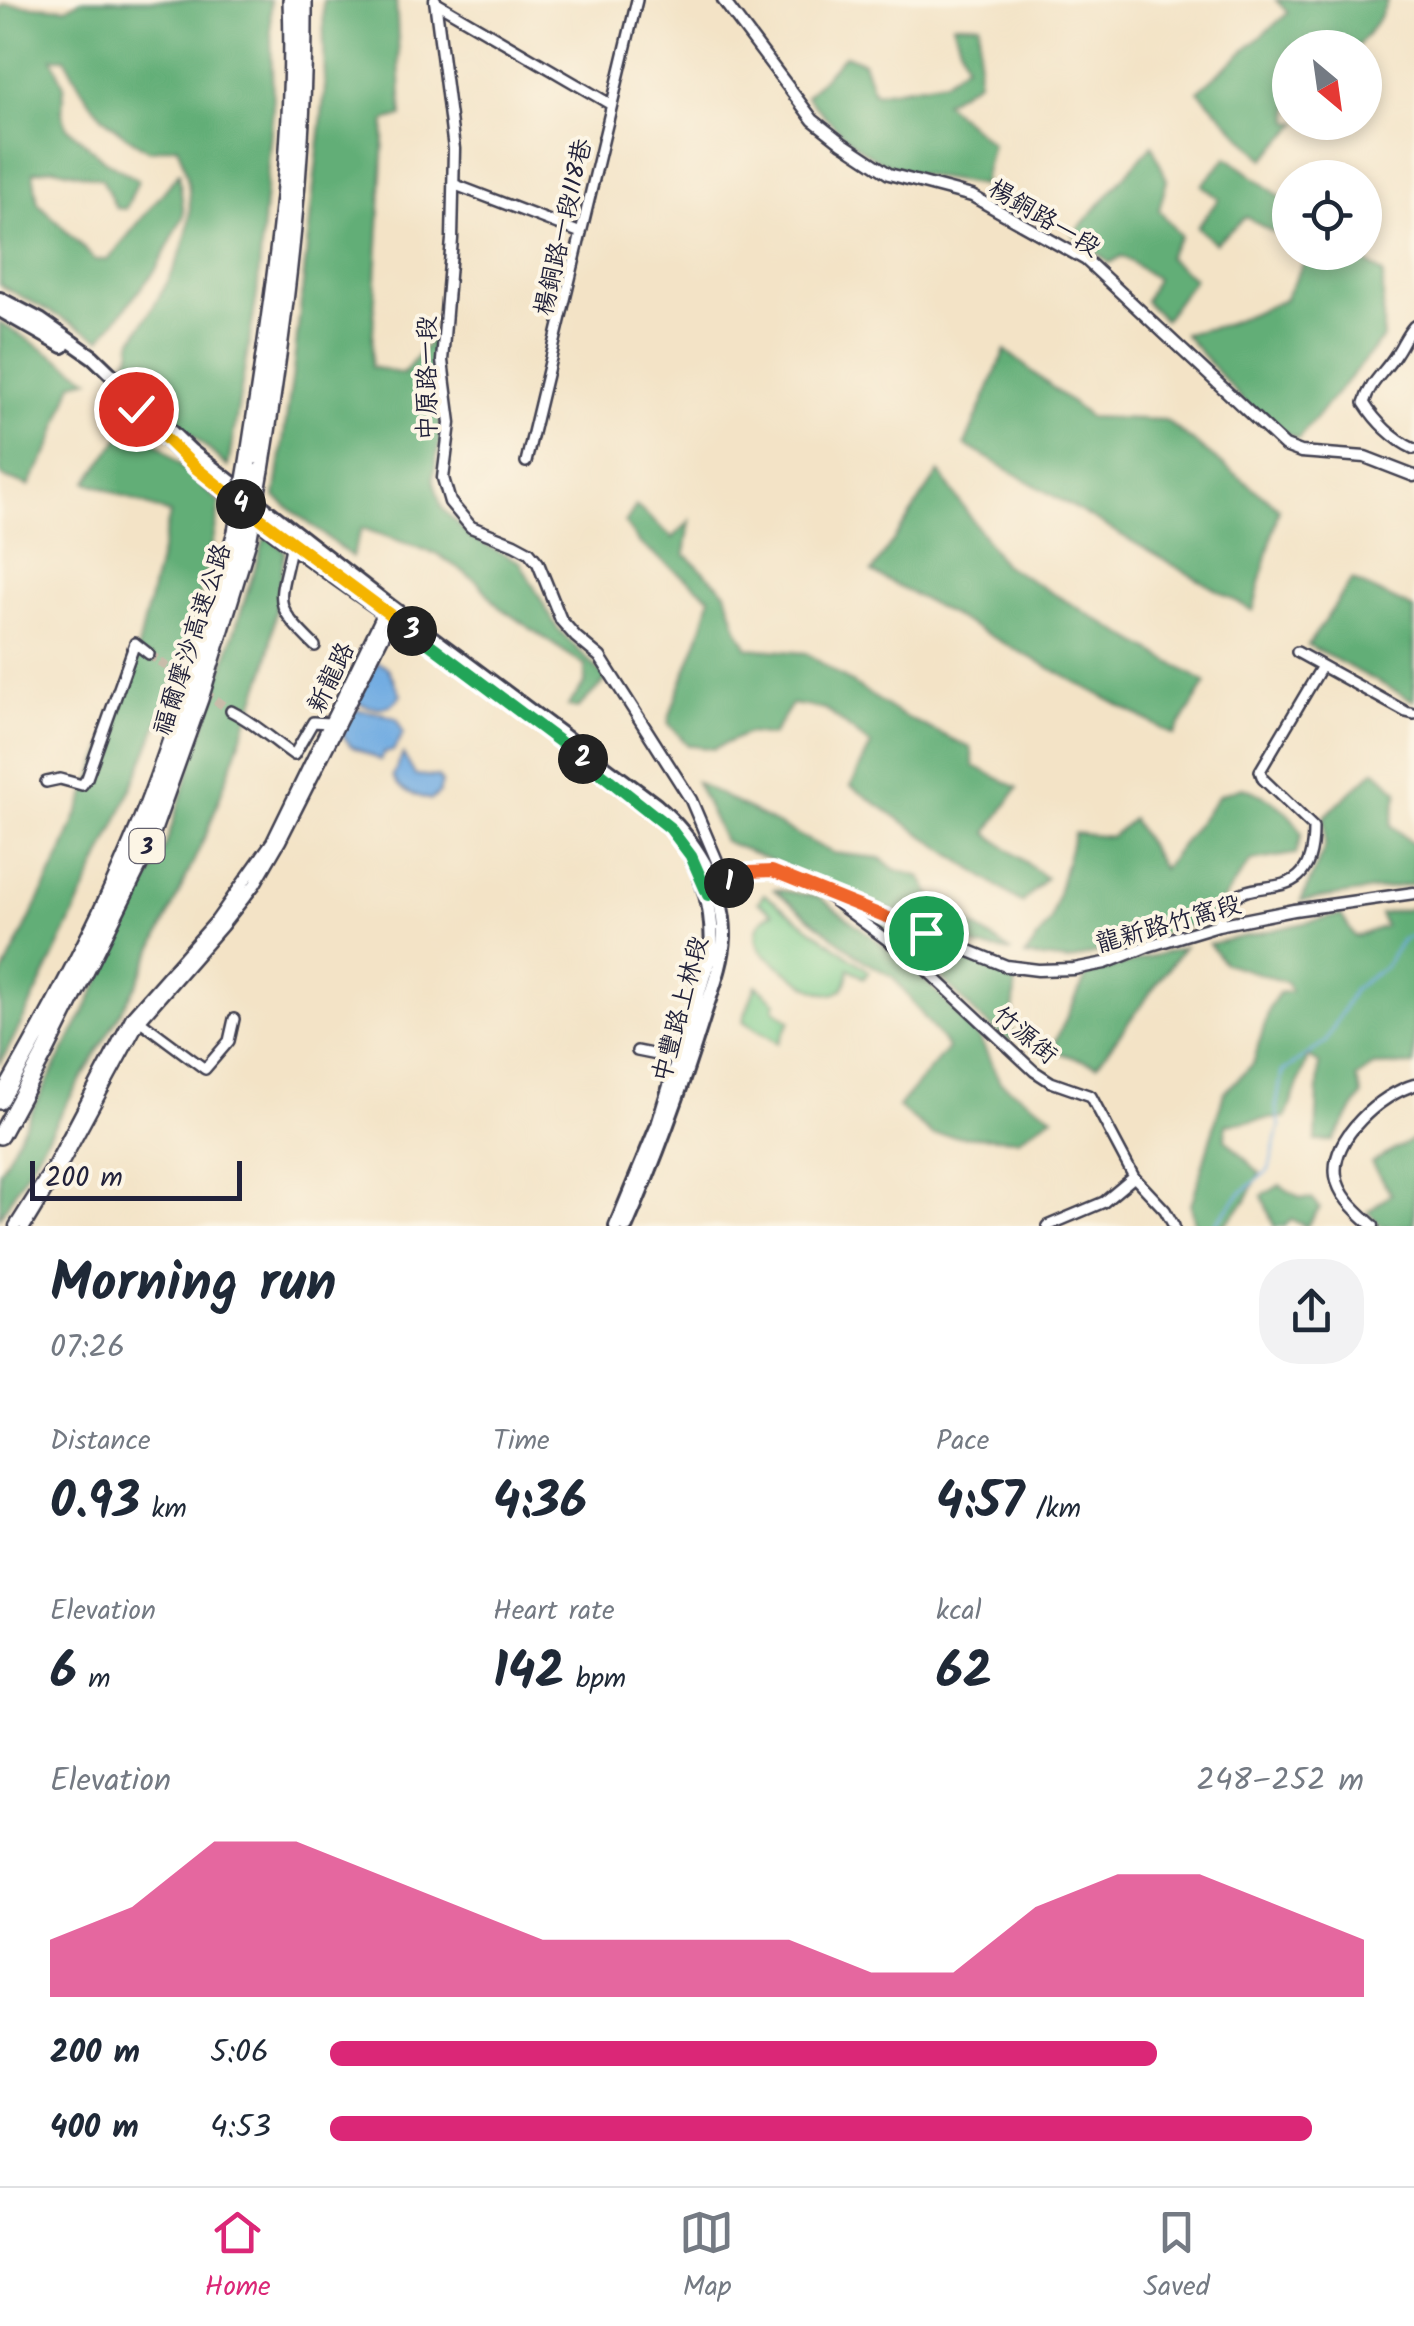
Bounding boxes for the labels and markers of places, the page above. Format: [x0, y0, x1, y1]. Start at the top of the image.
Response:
pin [94, 367, 179, 452]
pin: 4 [216, 479, 266, 529]
pin: 3 [387, 606, 437, 656]
pin: 2 [558, 734, 608, 784]
pin: 1 [704, 858, 754, 908]
pin [884, 891, 969, 976]

